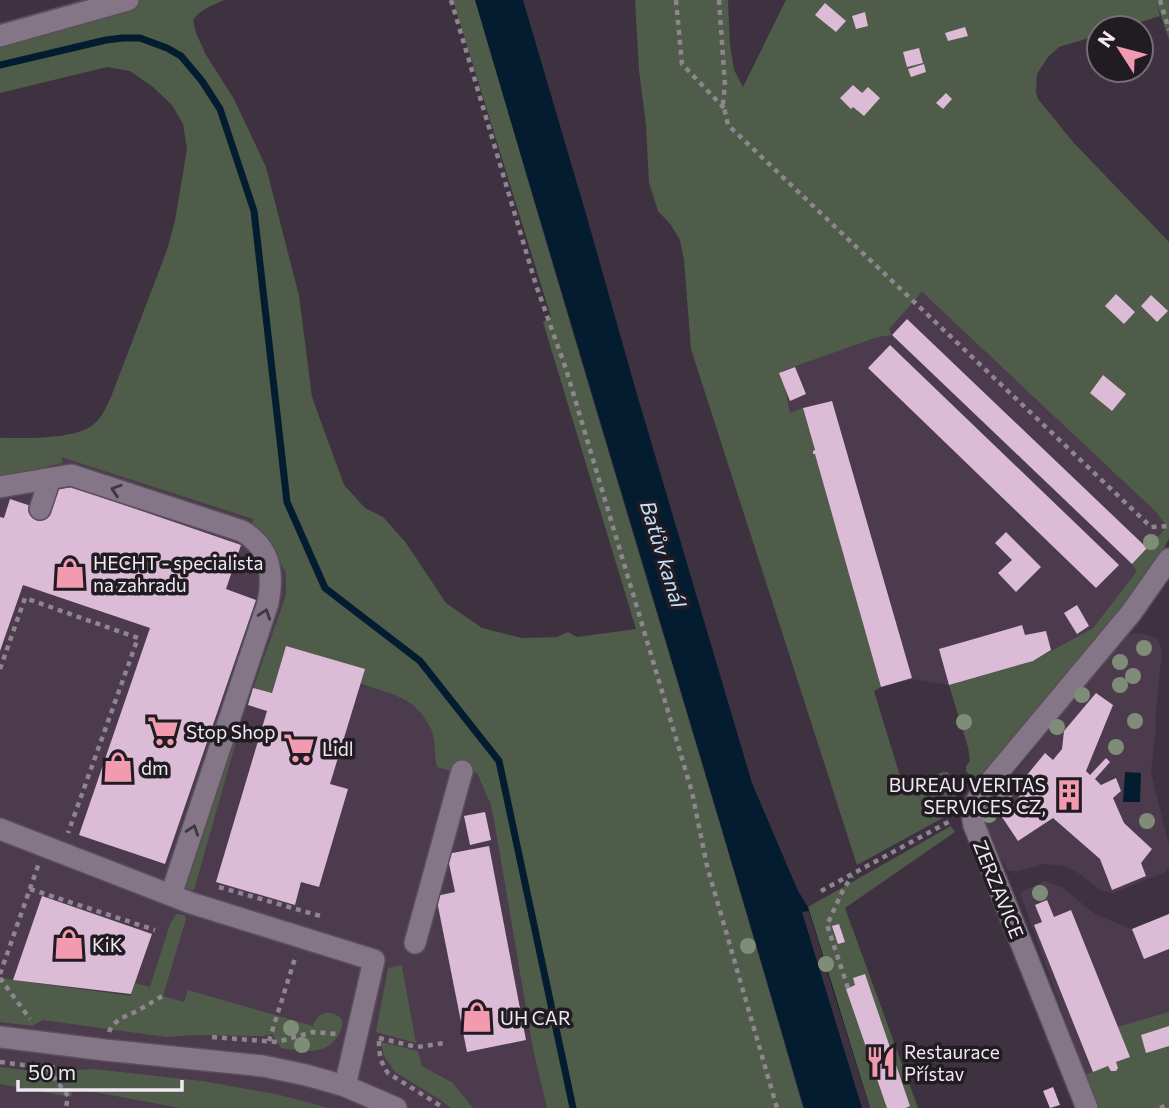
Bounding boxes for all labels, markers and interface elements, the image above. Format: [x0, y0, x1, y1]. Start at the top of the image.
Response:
north arrow [1085, 14, 1155, 84]
text: N [1092, 26, 1119, 51]
one-way arrow [110, 483, 122, 498]
water label: Baťův kanál [636, 498, 692, 611]
place label: HECHT - specialista na zahradu [93, 551, 263, 596]
shop icon: HECHT - specialista na zahradu [53, 556, 87, 590]
one-way arrow [256, 608, 271, 620]
supermarket icon: Stop Shop [146, 714, 180, 748]
place label: Stop Shop [186, 720, 275, 743]
supermarket icon: Lidl [282, 731, 316, 765]
place label: Lidl [322, 737, 354, 760]
shop icon: dm [101, 750, 135, 784]
place label: dm [141, 756, 169, 779]
place label: BUREAU VERITAS SERVICES CZ, [889, 773, 1046, 818]
building icon: BUREAU VERITAS SERVICES CZ, [1052, 778, 1086, 812]
one-way arrow [185, 824, 199, 837]
street label: ZERZAVICE [969, 837, 1029, 941]
shop icon: KiK [52, 927, 86, 961]
place label: KiK [92, 933, 123, 956]
shop icon: UH CAR [460, 1000, 494, 1034]
place label: UH CAR [500, 1006, 571, 1029]
place label: Restaurace Přístav [904, 1040, 1000, 1085]
restaurant icon: Restaurace Přístav [864, 1045, 898, 1079]
scale bar [18, 1048, 182, 1092]
text: 50 m [28, 1059, 76, 1084]

